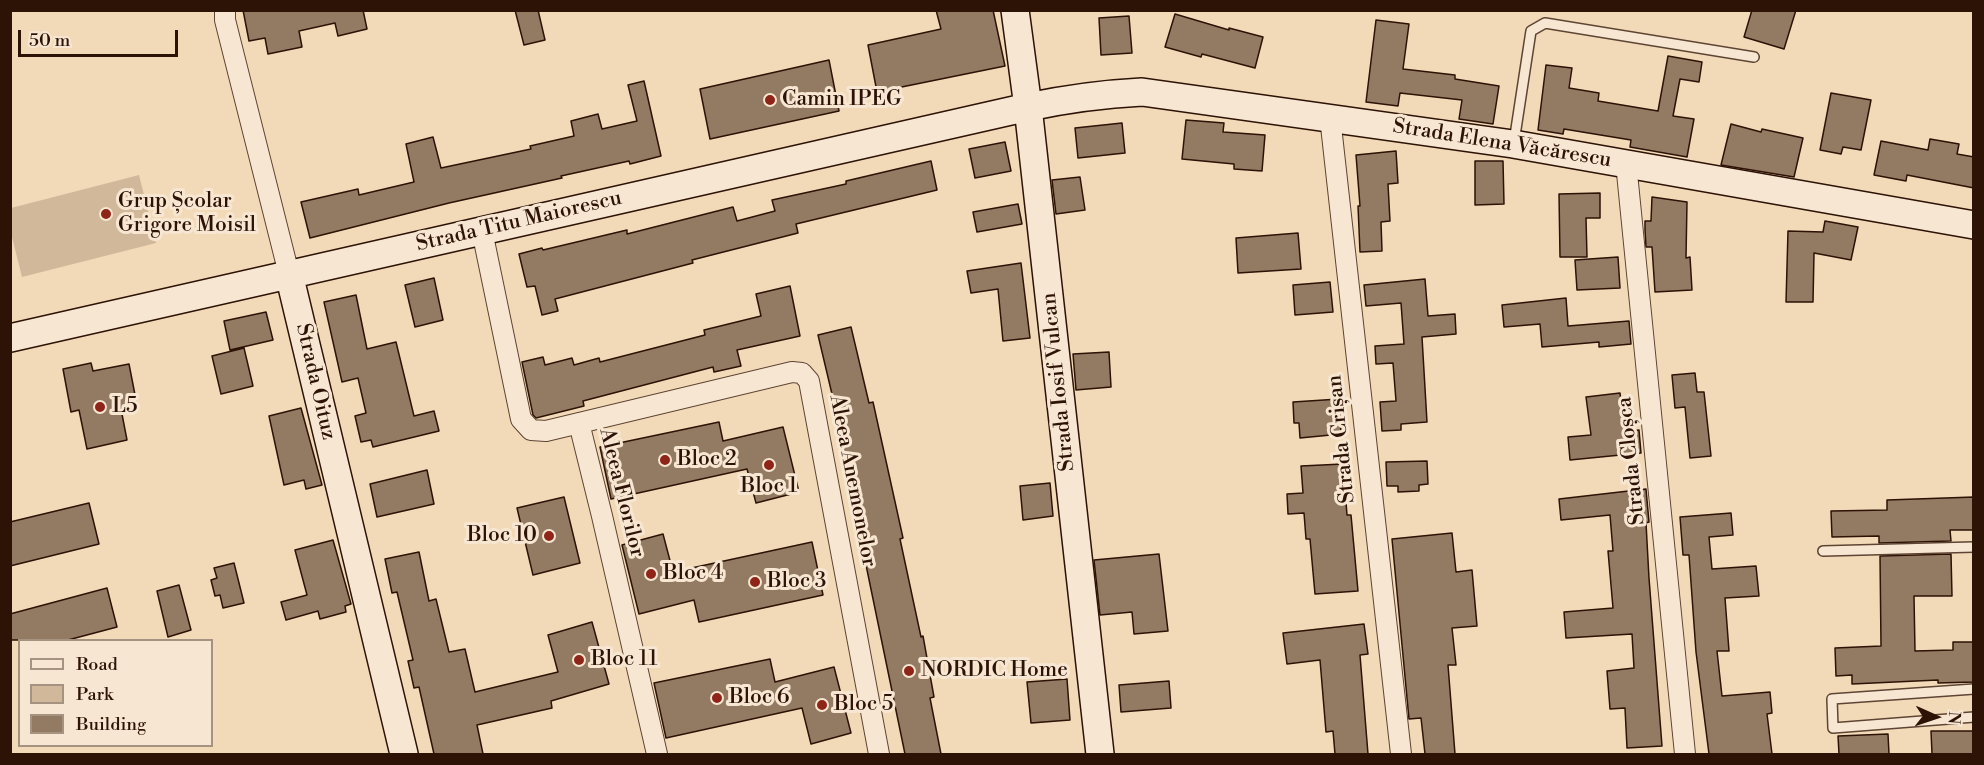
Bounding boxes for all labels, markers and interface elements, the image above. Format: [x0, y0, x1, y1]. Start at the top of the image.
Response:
scale bar [21, 18, 182, 56]
text: 50 m [29, 29, 70, 52]
place label: Camin IPEG [782, 87, 902, 113]
marker: Camin IPEG [763, 93, 777, 107]
street label: Strada Elena Văcărescu [1391, 114, 1613, 174]
street label: Strada Titu Maiorescu [414, 186, 624, 258]
place label: Grup Școlar Grigore Moisil [118, 189, 256, 239]
marker: Grup Școlar Grigore Moisil [99, 207, 113, 221]
street label: Strada Iosif Vulcan [1037, 291, 1081, 473]
street label: Strada Oituz [289, 321, 341, 443]
street label: Strada Crișan [1323, 373, 1361, 505]
street label: Aleea Anemonelor [823, 393, 881, 569]
place label: L5 [112, 394, 137, 420]
street label: Strada Cloșca [1613, 396, 1651, 526]
marker: L5 [93, 400, 107, 414]
street label: Aleea Florilor [593, 426, 649, 560]
place label: Bloc 2 [677, 447, 737, 473]
marker: Bloc 2 [658, 453, 672, 467]
marker: Bloc 1 [762, 458, 776, 472]
place label: Bloc 1 [741, 474, 797, 500]
place label: Bloc 10 [467, 523, 537, 549]
marker: Bloc 10 [542, 529, 556, 543]
place label: Bloc 4 [663, 561, 723, 587]
marker: Bloc 4 [644, 567, 658, 581]
place label: Bloc 3 [767, 569, 826, 595]
marker: Bloc 3 [748, 575, 762, 589]
legend [18, 639, 213, 747]
place label: Bloc 11 [591, 647, 657, 673]
text: Road [76, 653, 118, 676]
marker: Bloc 11 [572, 653, 586, 667]
place label: NORDIC Home [921, 658, 1068, 684]
marker: NORDIC Home [902, 664, 916, 678]
text: Park [76, 683, 113, 706]
place label: Bloc 6 [729, 685, 789, 711]
north arrow [1906, 687, 1966, 747]
marker: Bloc 6 [710, 691, 724, 705]
place label: Bloc 5 [834, 692, 893, 718]
marker: Bloc 5 [815, 698, 829, 712]
text: N [1944, 711, 1964, 725]
text: Building [76, 713, 146, 736]

